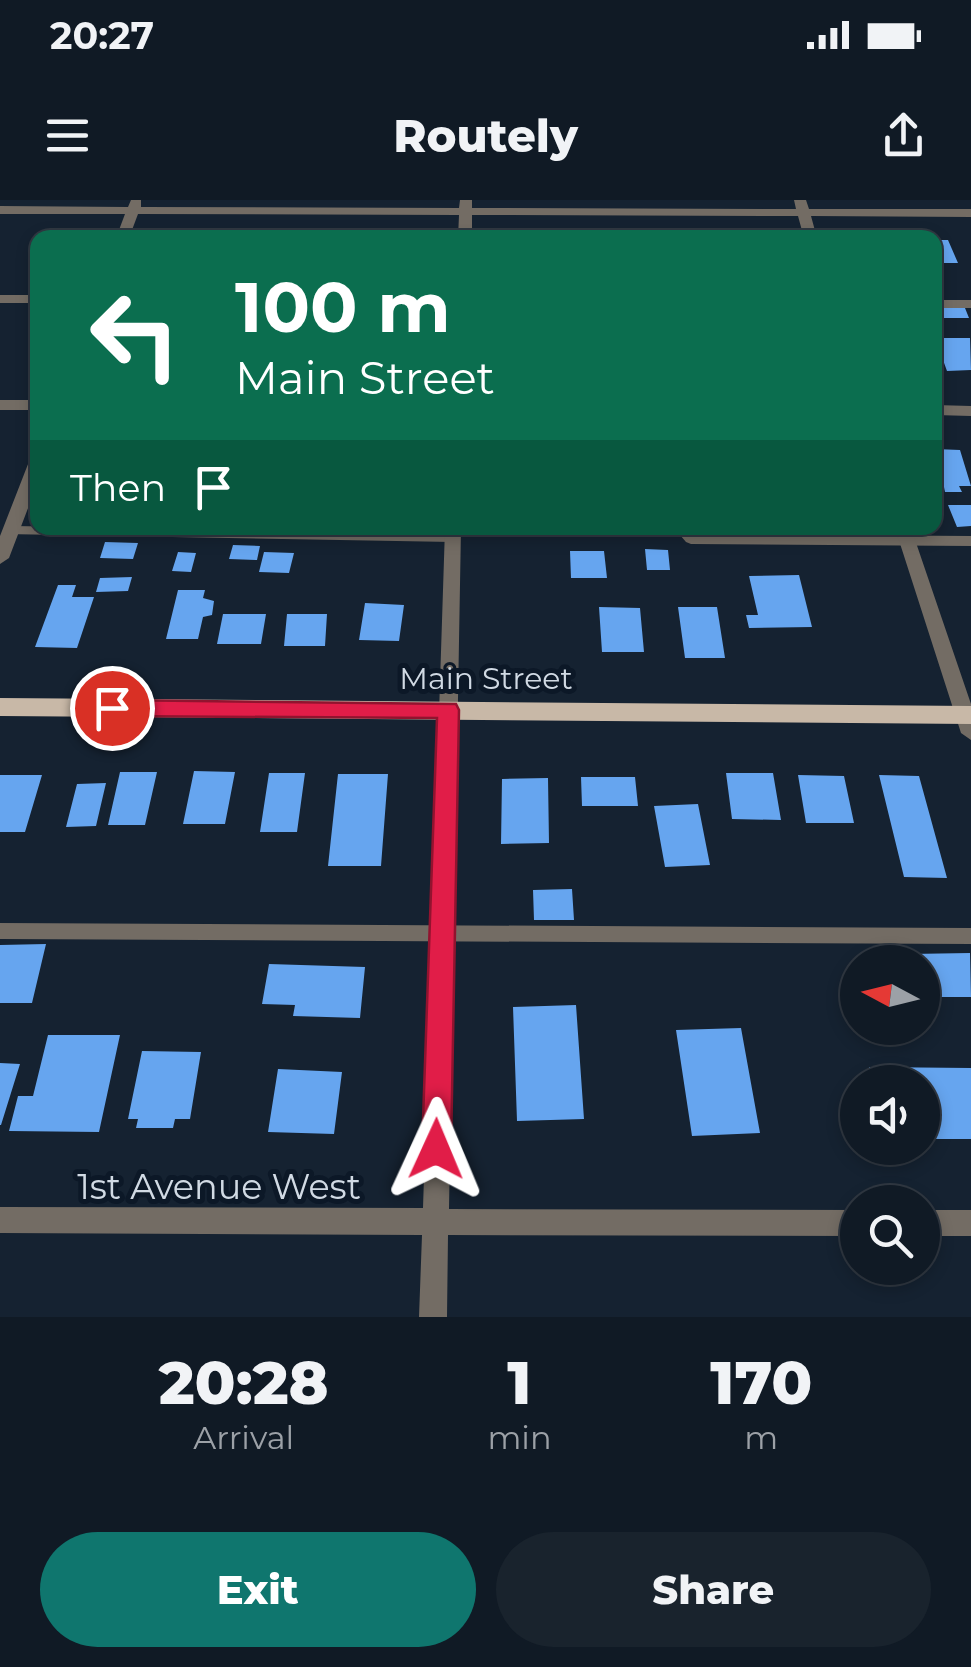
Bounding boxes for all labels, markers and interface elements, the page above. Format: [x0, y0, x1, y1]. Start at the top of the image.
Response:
text: 20:27 [50, 12, 154, 59]
icon: menu [40, 108, 95, 163]
text: Routely [393, 108, 578, 163]
icon: share [876, 108, 931, 163]
text: 100 m [235, 264, 451, 350]
icon: left [70, 270, 200, 400]
text: Main Street [235, 350, 495, 405]
icon: arrive [186, 460, 241, 515]
text: Then [70, 464, 166, 511]
street label: Main Street [399, 660, 573, 697]
pin [70, 666, 155, 751]
icon: arrive [85, 681, 140, 736]
north arrow [840, 945, 940, 1045]
map controls [840, 945, 940, 1285]
button: sound [840, 1065, 940, 1165]
position arrow [384, 1097, 488, 1201]
street label: 1st Avenue West [77, 1165, 361, 1208]
button: search [840, 1185, 940, 1285]
text: 20:28 [159, 1346, 329, 1419]
text: 1 [507, 1346, 532, 1419]
text: 170 [710, 1346, 812, 1419]
text: Arrival [193, 1418, 294, 1457]
text: min [487, 1418, 552, 1457]
text: m [744, 1418, 778, 1457]
button: Exit [40, 1532, 476, 1647]
button: Share [496, 1532, 931, 1647]

